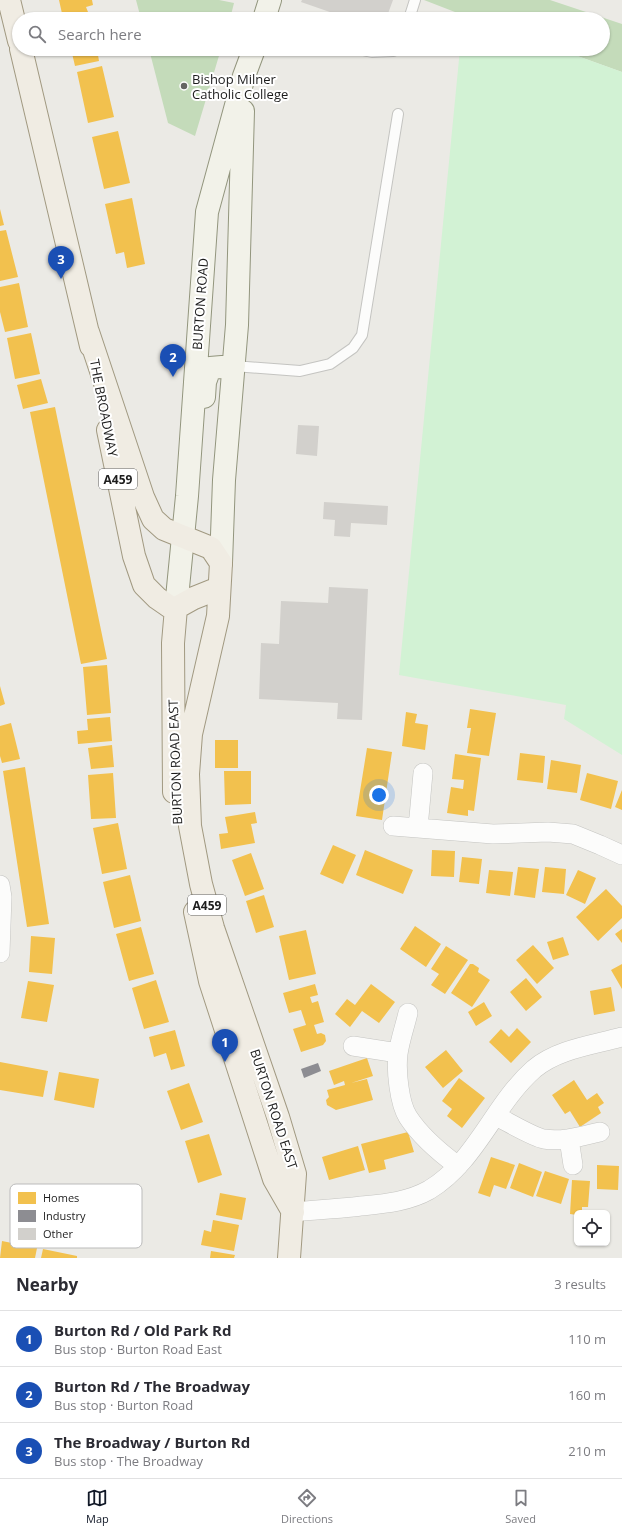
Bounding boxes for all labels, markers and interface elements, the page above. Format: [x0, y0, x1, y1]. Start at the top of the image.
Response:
search box [12, 12, 610, 56]
icon: search [26, 23, 48, 45]
text: Search here [58, 24, 142, 44]
place label: Bishop Milner Catholic College [192, 70, 288, 103]
marker: Bishop Milner Catholic College [179, 81, 189, 91]
pin: 3 [48, 246, 74, 279]
street label: BURTON ROAD [188, 257, 212, 351]
pin: 2 [160, 344, 186, 377]
street label: THE BROADWAY [86, 358, 122, 459]
road number: A459 [99, 469, 137, 489]
street label: BURTON ROAD EAST [164, 698, 186, 825]
your location [369, 785, 389, 805]
road number: A459 [188, 895, 226, 915]
pin: 1 [212, 1029, 238, 1062]
street label: BURTON ROAD EAST [246, 1047, 302, 1172]
legend [10, 1184, 142, 1248]
text: Homes [43, 1190, 79, 1205]
text: Industry [43, 1208, 86, 1223]
map controls [574, 1210, 610, 1246]
button: locate [574, 1210, 610, 1246]
text: Other [43, 1226, 73, 1241]
text: Nearby [16, 1273, 78, 1296]
text: 3 results [554, 1275, 606, 1293]
text: Burton Rd / Old Park Rd [54, 1320, 231, 1340]
text: 1 [25, 1330, 33, 1348]
text: 110 m [568, 1330, 606, 1348]
text: Bus stop · Burton Road East [54, 1340, 222, 1358]
text: Burton Rd / The Broadway [54, 1376, 250, 1396]
text: 2 [25, 1386, 33, 1404]
text: 160 m [568, 1386, 606, 1404]
text: Bus stop · Burton Road [54, 1396, 193, 1414]
text: The Broadway / Burton Rd [54, 1432, 250, 1452]
text: 3 [25, 1442, 33, 1460]
text: 210 m [568, 1442, 606, 1460]
text: Bus stop · The Broadway [54, 1452, 203, 1470]
tab: Map [86, 1487, 109, 1526]
tab: Directions [281, 1487, 333, 1526]
tab: Saved [505, 1487, 536, 1526]

